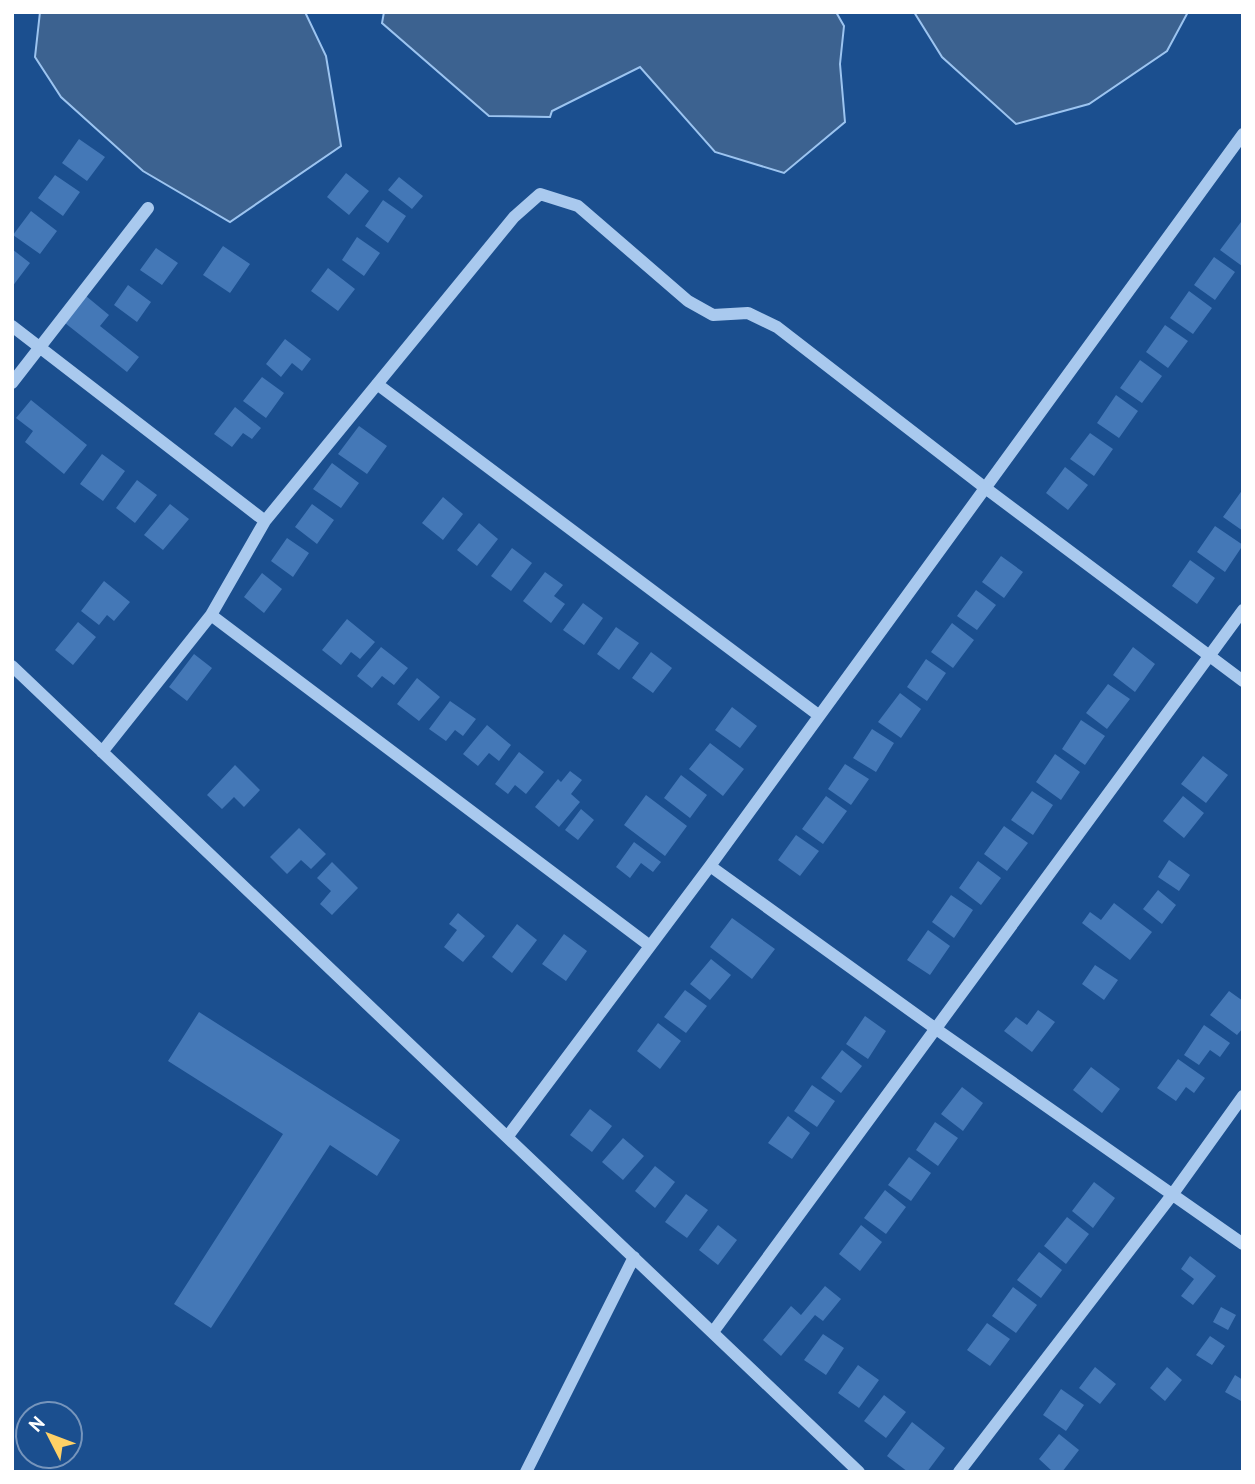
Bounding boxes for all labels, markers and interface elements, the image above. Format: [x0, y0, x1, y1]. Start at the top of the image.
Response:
north arrow [14, 1400, 84, 1470]
text: N [23, 1411, 49, 1436]

